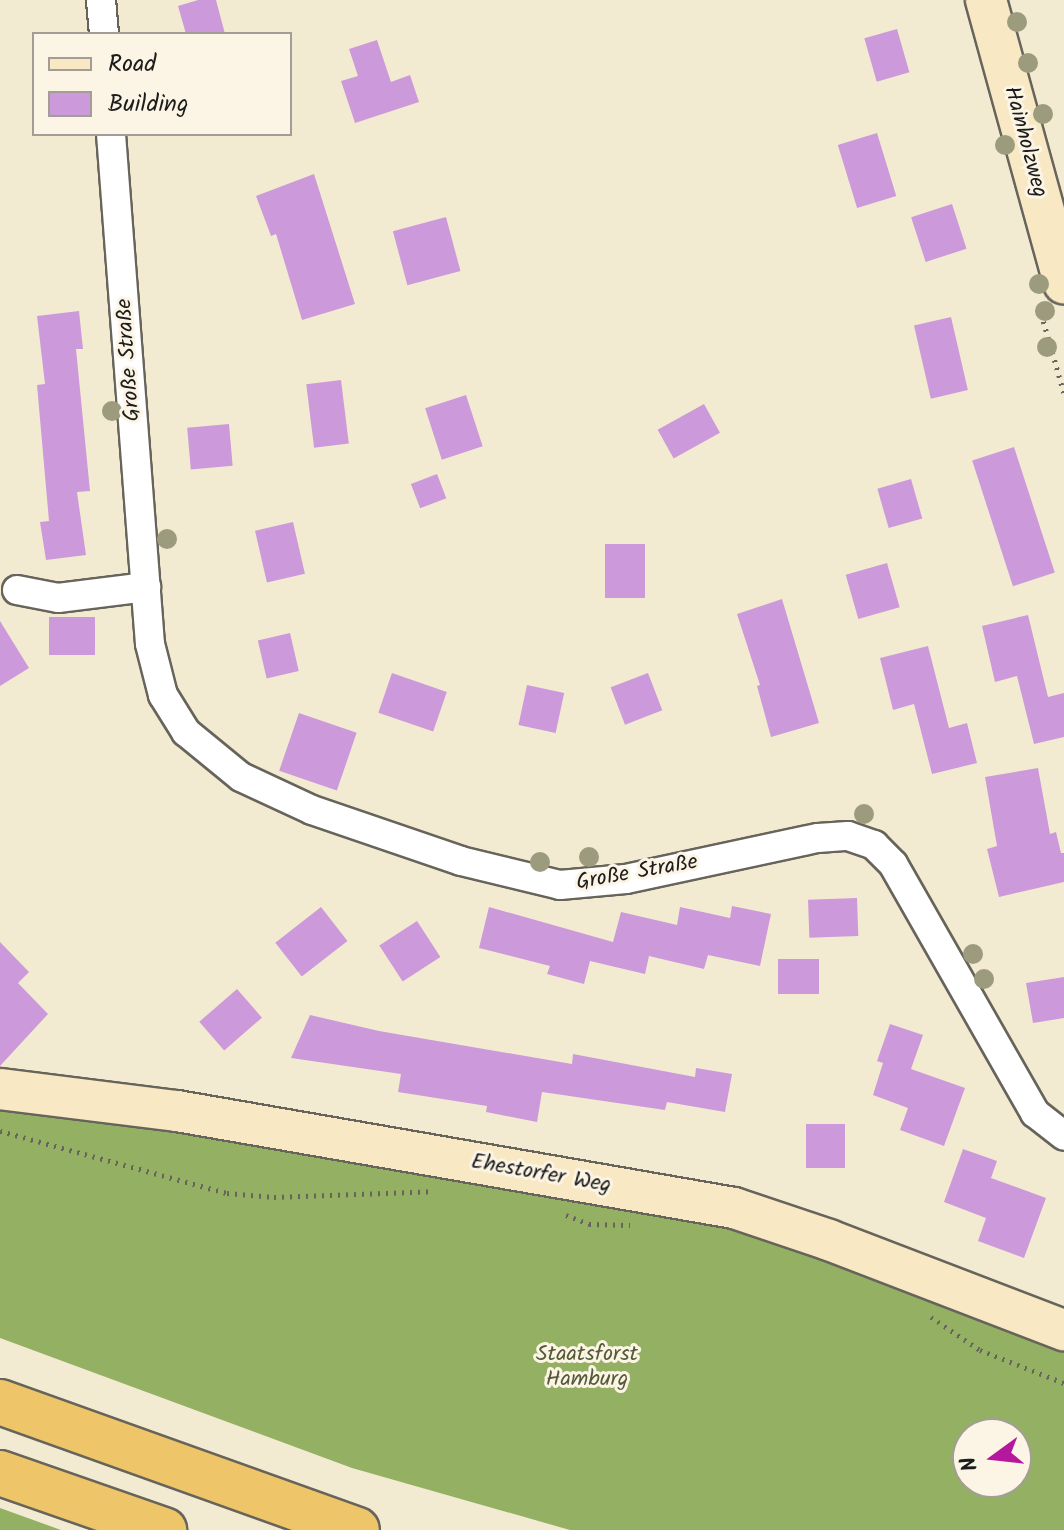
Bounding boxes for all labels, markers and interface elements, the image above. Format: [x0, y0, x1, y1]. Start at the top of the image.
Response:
legend [32, 32, 292, 136]
text: Road [108, 45, 156, 84]
street label: Hainholzweg [997, 84, 1053, 200]
text: Building [108, 85, 188, 124]
street label: Große Straße [112, 298, 146, 422]
street label: Große Straße [574, 849, 700, 897]
street label: Ehestorfer Weg [469, 1149, 613, 1199]
park label: Staatsforst Hamburg [536, 1341, 638, 1392]
north arrow [952, 1418, 1032, 1498]
text: N [952, 1453, 989, 1475]

